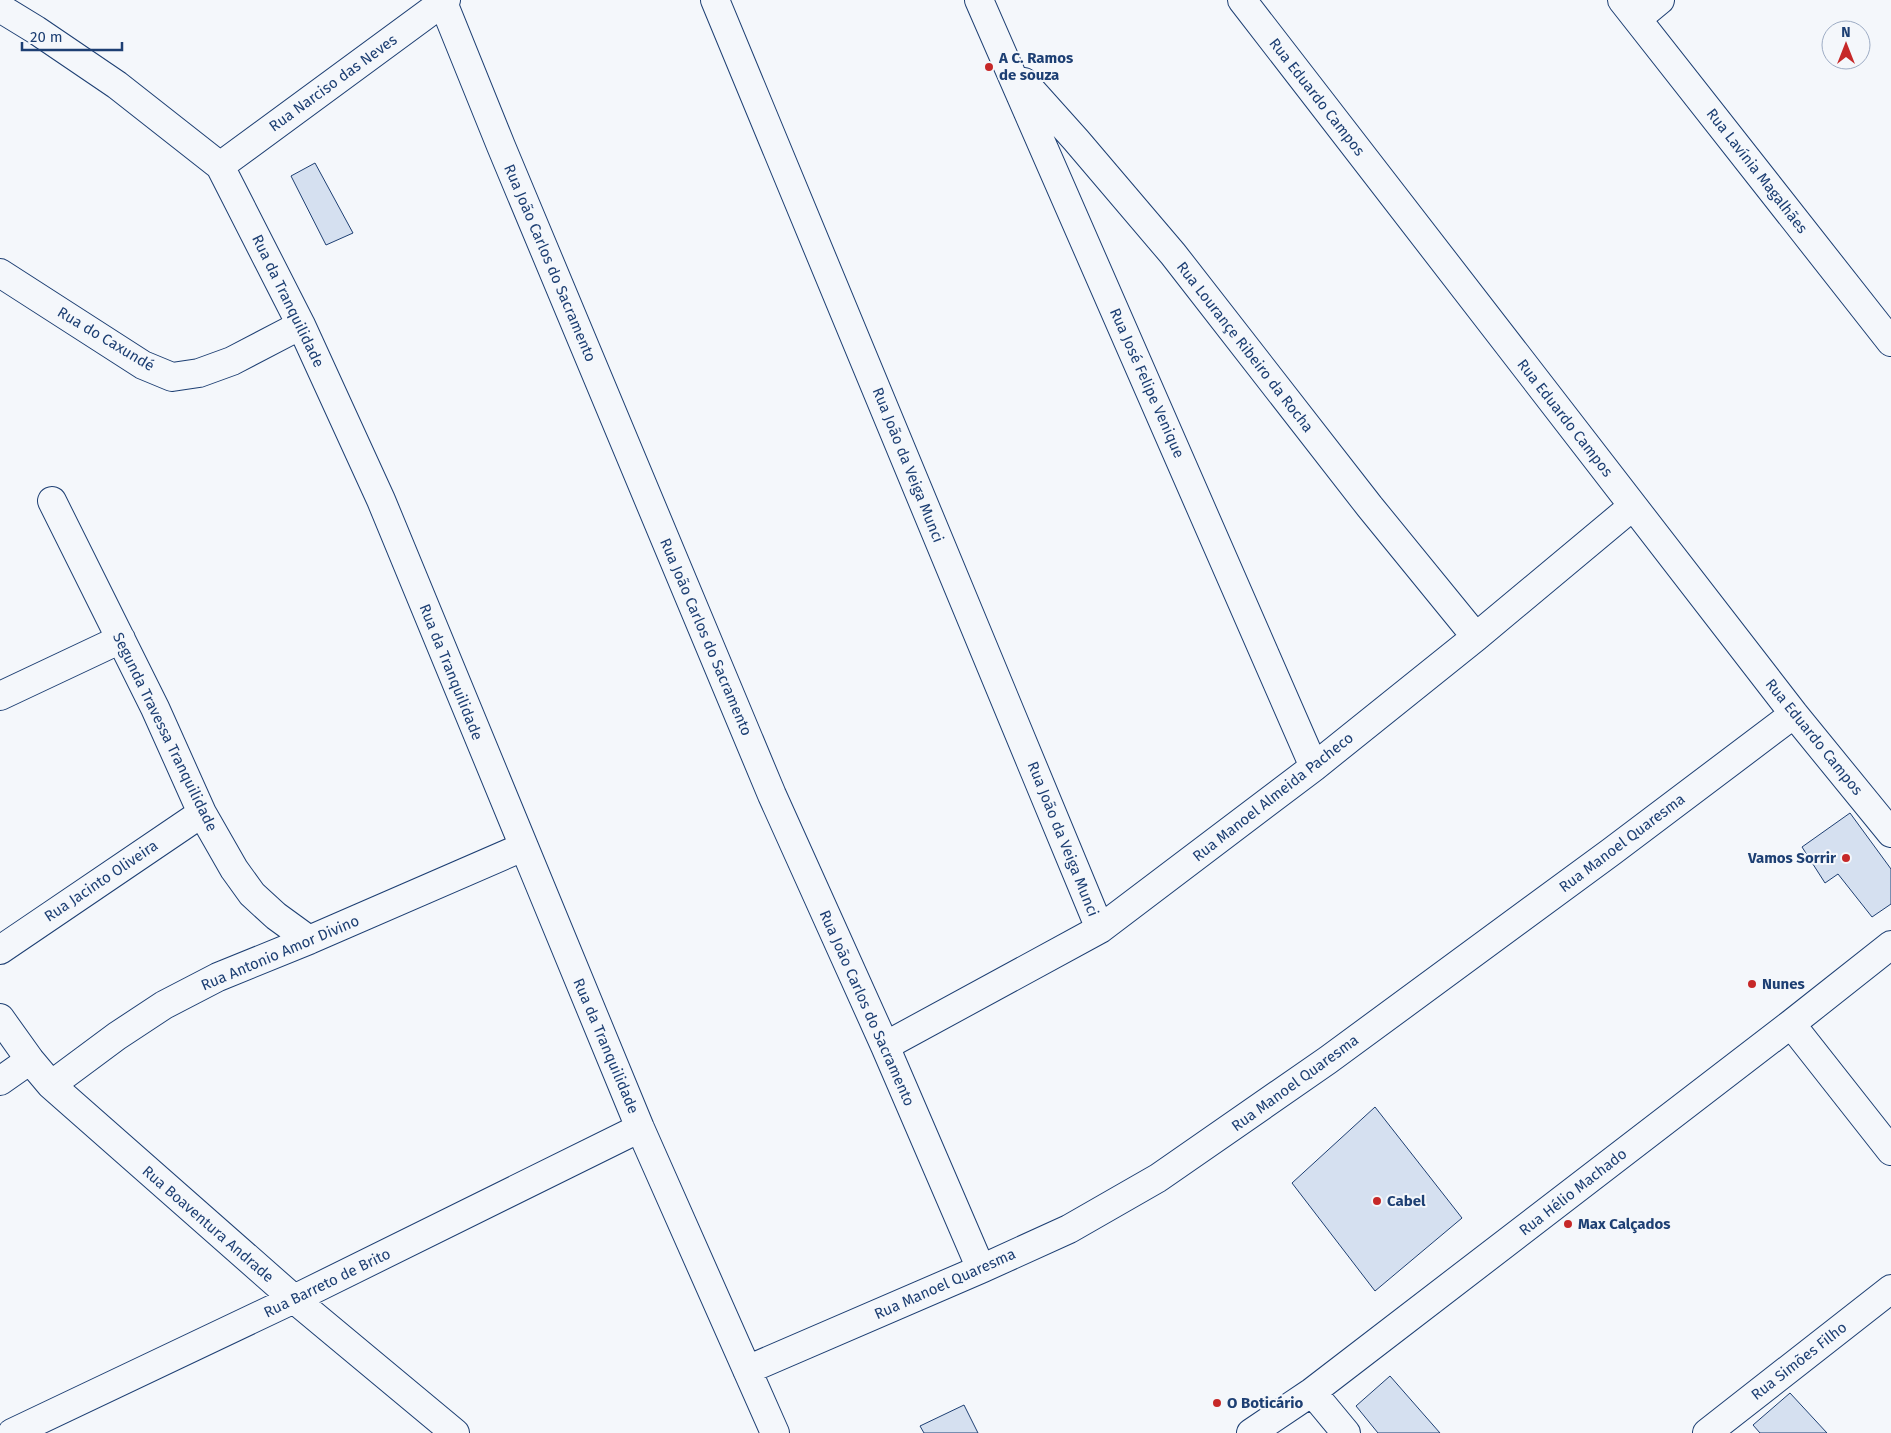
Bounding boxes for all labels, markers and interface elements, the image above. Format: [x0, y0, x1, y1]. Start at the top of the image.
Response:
scale bar [22, 20, 122, 52]
north arrow [1821, 20, 1871, 70]
text: N [1841, 24, 1851, 41]
text: 20 m [30, 28, 63, 46]
street label: Rua Narciso das Neves [266, 31, 400, 135]
street label: Rua Eduardo Campos [1265, 35, 1369, 159]
place label: A C. Ramos de souza [998, 49, 1073, 84]
marker: A C. Ramos de souza [983, 61, 995, 73]
street label: Rua Lavínia Magalhães [1703, 105, 1811, 237]
street label: Rua João Carlos do Sacramento [500, 162, 600, 364]
street label: Rua da Tranquilidade [248, 232, 328, 370]
street label: Rua Lourançe Ribeiro da Rocha [1173, 258, 1317, 436]
street label: Rua do Caxundé [54, 303, 158, 375]
street label: Rua José Felipe Venique [1106, 305, 1188, 461]
street label: Rua Eduardo Campos [1513, 356, 1617, 480]
street label: Rua João da Veiga Munci [869, 385, 947, 545]
street label: Rua João Carlos do Sacramento [656, 536, 756, 738]
street label: Rua da Tranquilidade [415, 601, 487, 743]
street label: Segunda Travessa Tranquilidade [109, 630, 221, 834]
street label: Rua Eduardo Campos [1762, 675, 1866, 799]
street label: Rua Manoel Almeida Pacheco [1189, 729, 1357, 865]
street label: Rua João da Veiga Munci [1024, 759, 1102, 919]
street label: Rua Manoel Quaresma [1556, 790, 1688, 896]
street label: Rua Jacinto Oliveira [41, 836, 161, 926]
place label: Vamos Sorrir [1747, 849, 1837, 867]
marker: Vamos Sorrir [1840, 852, 1852, 864]
street label: Rua João Carlos do Sacramento [816, 907, 918, 1109]
street label: Rua Antonio Amor Divino [198, 911, 362, 995]
place label: Nunes [1762, 975, 1805, 993]
street label: Rua da Tranquilidade [569, 976, 643, 1116]
marker: Nunes [1746, 978, 1758, 990]
street label: Rua Manoel Quaresma [1228, 1031, 1362, 1135]
street label: Rua Hélio Machado [1516, 1144, 1630, 1240]
street label: Rua Boaventura Andrade [139, 1162, 277, 1286]
place label: Cabel [1387, 1192, 1426, 1210]
marker: Cabel [1371, 1195, 1383, 1207]
place label: Max Calçados [1578, 1215, 1670, 1234]
marker: Max Calçados [1562, 1218, 1574, 1230]
street label: Rua Barreto de Brito [261, 1245, 393, 1321]
street label: Rua Manoel Quaresma [872, 1245, 1018, 1323]
street label: Rua Simões Filho [1748, 1318, 1850, 1404]
place label: O Boticário [1227, 1394, 1303, 1412]
marker: O Boticário [1211, 1397, 1223, 1409]

